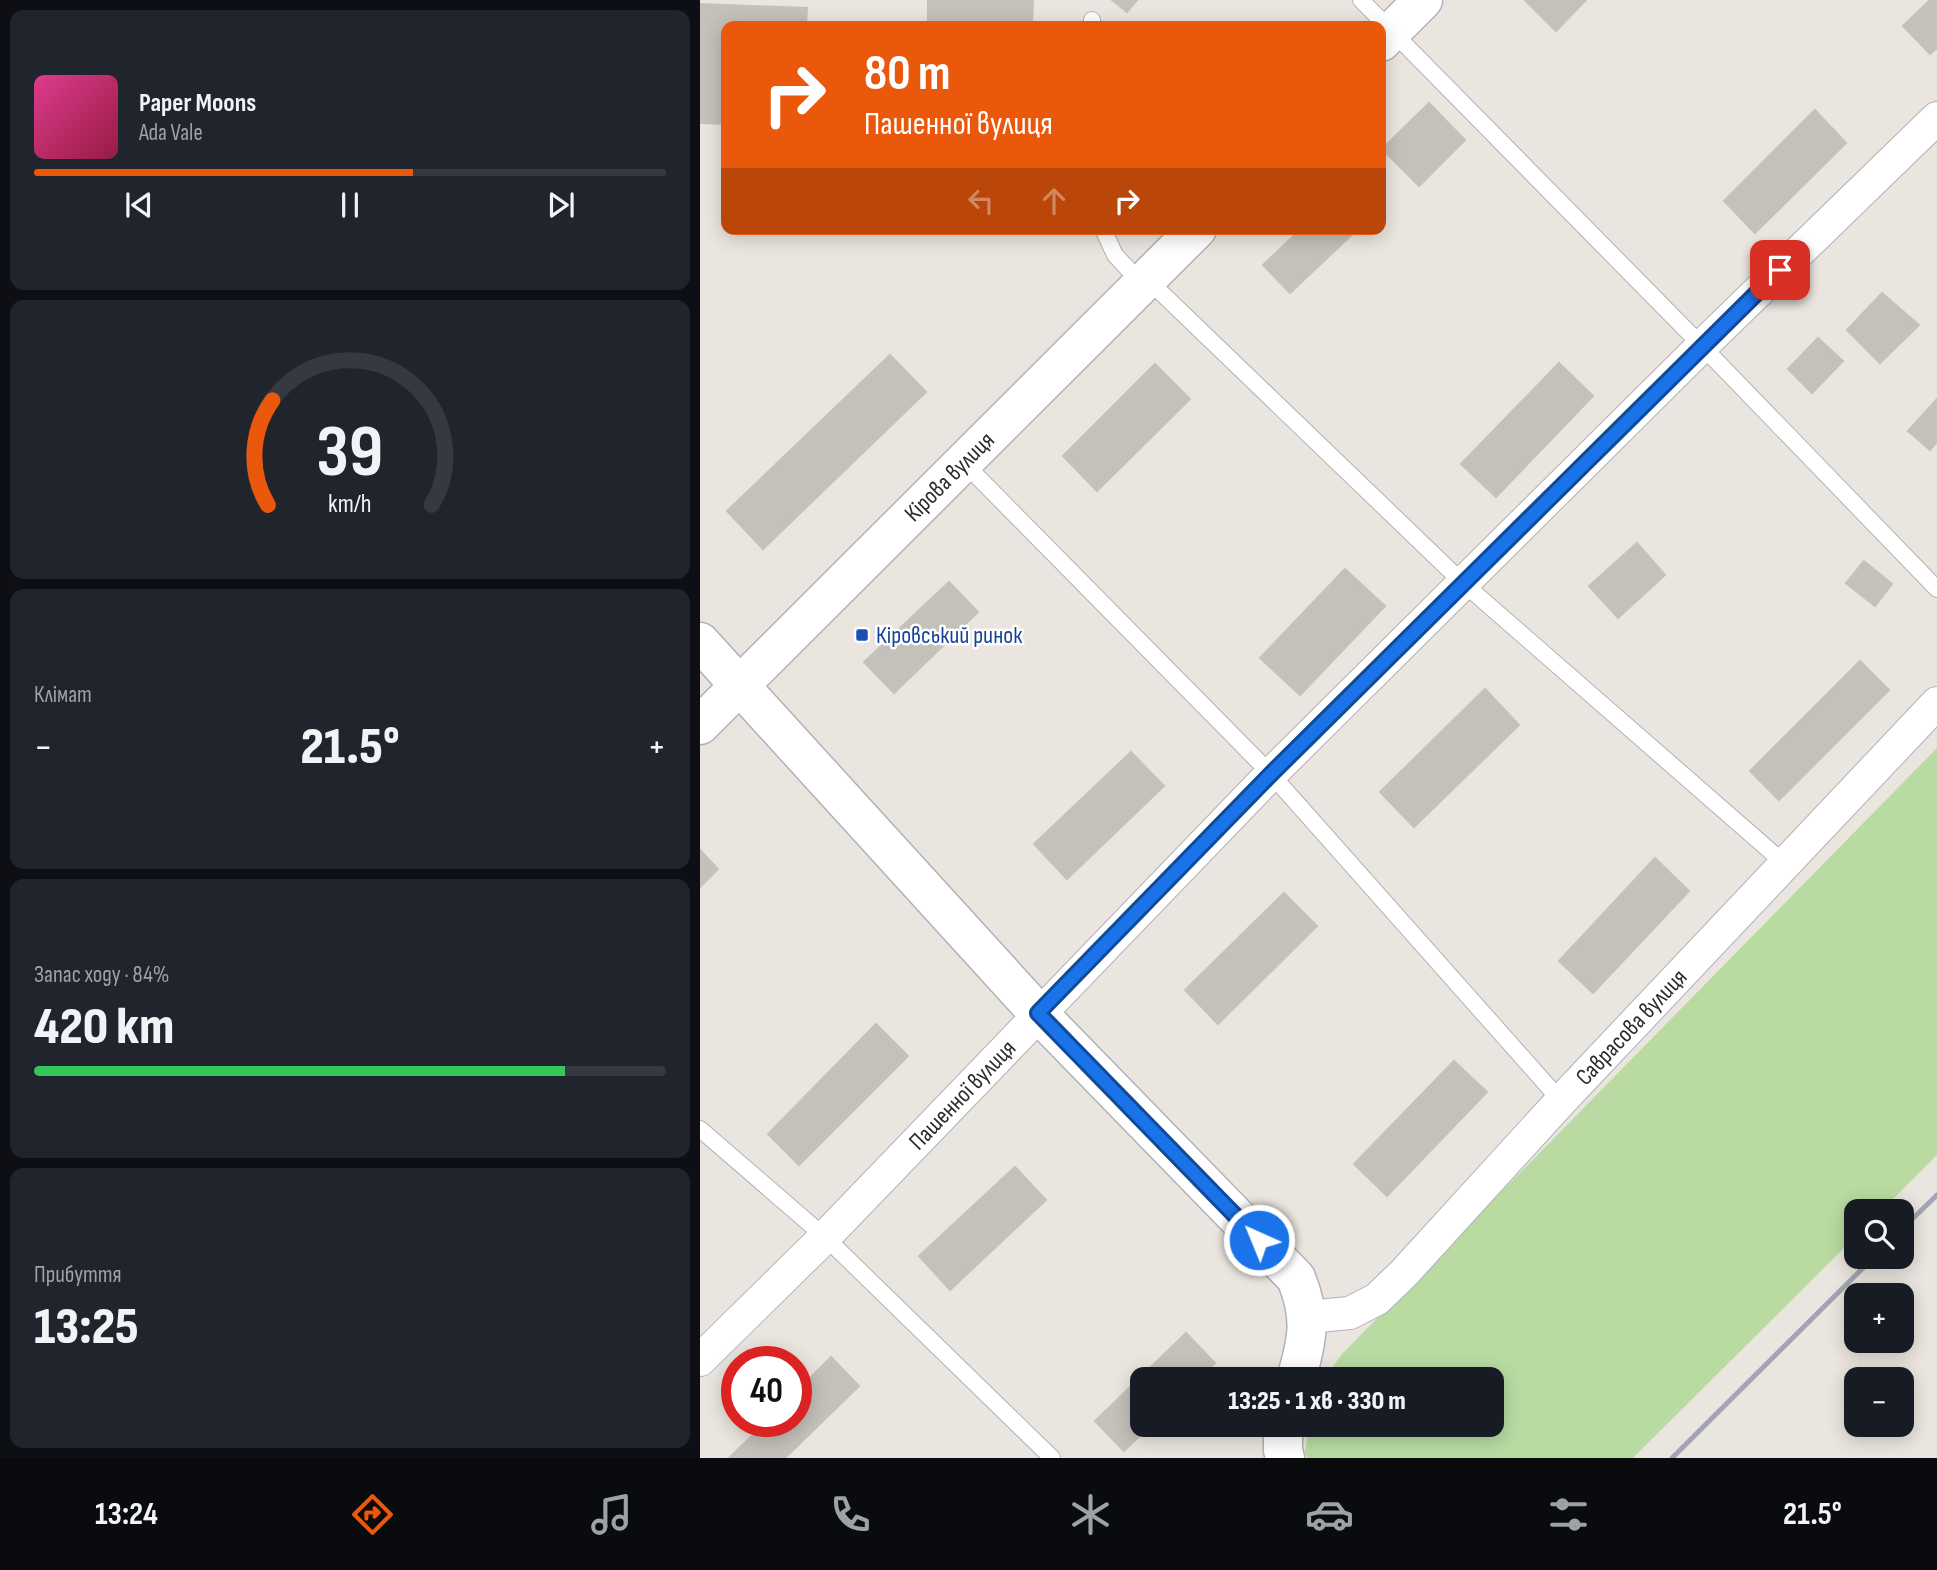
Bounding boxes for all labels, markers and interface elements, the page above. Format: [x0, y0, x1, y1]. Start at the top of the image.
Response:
text: 80 m [864, 45, 951, 104]
icon: right [749, 49, 840, 140]
text: Paper Moons [139, 88, 256, 119]
text: Пашенної вулиця [864, 105, 1053, 144]
text: Ada Vale [139, 119, 203, 147]
icon: left [962, 182, 1000, 220]
icon: ahead [1035, 182, 1073, 220]
icon: right [1108, 182, 1146, 220]
icon: previous [120, 186, 158, 224]
icon: pause [331, 186, 369, 224]
icon: next [542, 186, 580, 224]
pin [1750, 240, 1810, 300]
icon: arrive [1761, 251, 1799, 289]
text: 39 [316, 410, 384, 498]
street label: Кірова вулиця [898, 426, 1001, 528]
text: km/h [328, 489, 372, 520]
place label: Кіровський ринок [876, 621, 1023, 650]
marker: Кіровський ринок [854, 627, 870, 643]
text: Клімат [34, 681, 92, 709]
text: 21.5° [300, 716, 400, 779]
text: − [34, 725, 53, 770]
text: + [647, 725, 666, 770]
text: Запас ходу · 84% [34, 961, 169, 989]
street label: Саврасова вулиця [1570, 963, 1693, 1091]
text: 420 km [34, 996, 174, 1059]
street label: Пашенної вулиця [903, 1034, 1022, 1156]
map controls [1844, 1199, 1914, 1437]
button: search [1844, 1199, 1914, 1269]
position arrow [1222, 1203, 1296, 1277]
text: Прибуття [34, 1261, 122, 1289]
button: + [1844, 1283, 1914, 1353]
text: 13:25 [34, 1296, 139, 1359]
speed limit sign: 40 [721, 1346, 812, 1437]
button: − [1844, 1367, 1914, 1437]
text: 13:25 · 1 хв · 330 m [1228, 1386, 1406, 1417]
icon: directions [348, 1490, 397, 1539]
icon: music [587, 1490, 636, 1539]
icon: phone [826, 1490, 875, 1539]
icon: climate [1066, 1490, 1115, 1539]
icon: car [1305, 1490, 1354, 1539]
icon: filters [1544, 1490, 1593, 1539]
text: 13:24 [95, 1495, 158, 1534]
text: 21.5° [1783, 1495, 1842, 1534]

